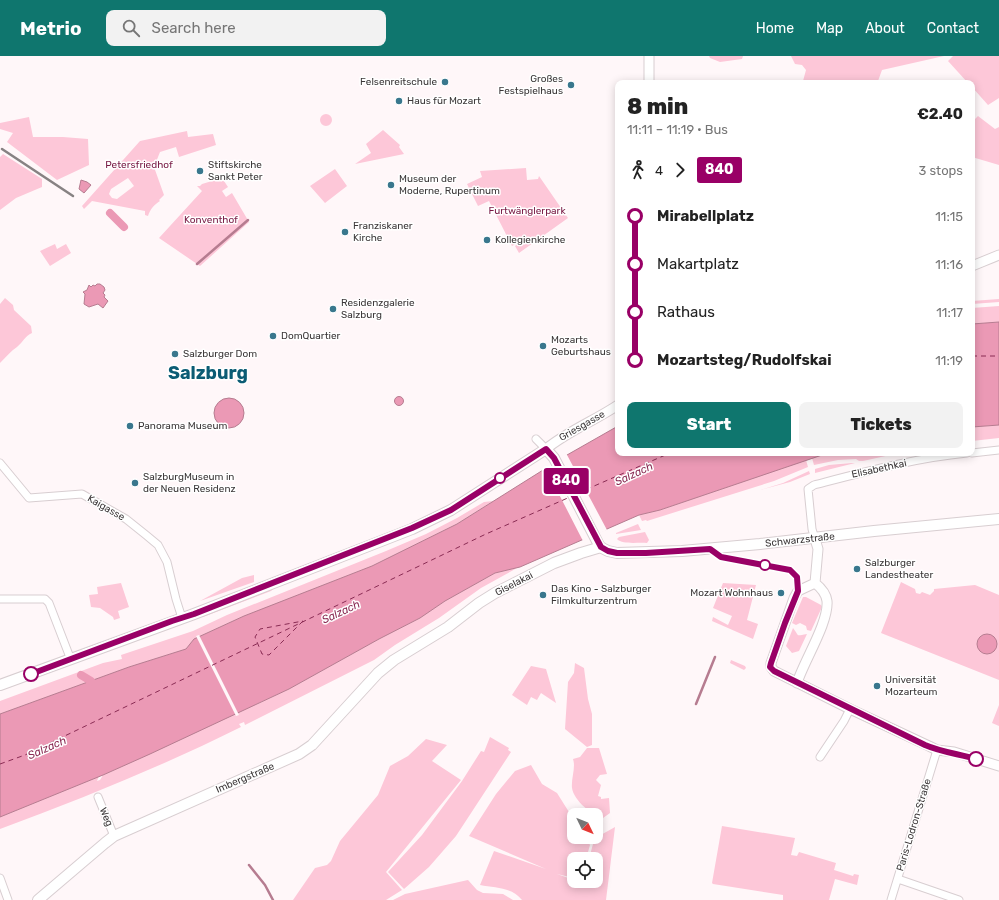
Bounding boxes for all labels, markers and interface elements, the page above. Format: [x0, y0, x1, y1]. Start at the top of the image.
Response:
search box [106, 10, 386, 46]
text: Metrio [20, 17, 82, 40]
icon: search [120, 17, 142, 39]
text: Search here [152, 19, 236, 37]
text: Home [756, 20, 794, 37]
text: Map [816, 20, 843, 37]
text: About [865, 20, 905, 37]
text: Contact [927, 20, 979, 37]
place label: Großes Festspielhaus [498, 73, 563, 97]
place label: Felsenreitschule [360, 76, 437, 88]
marker: Felsenreitschule [440, 77, 450, 87]
marker: Großes Festspielhaus [566, 80, 576, 90]
text: 8 min [627, 93, 688, 120]
place label: Haus für Mozart [407, 95, 481, 107]
marker: Haus für Mozart [394, 96, 404, 106]
text: €2.40 [917, 105, 963, 123]
text: 11:11 – 11:19 · Bus [627, 122, 728, 137]
park label: Petersfriedhof [105, 159, 173, 171]
place label: Stiftskirche Sankt Peter [208, 159, 263, 183]
icon: walk [627, 159, 649, 181]
icon: forward [669, 159, 691, 181]
text: 840 [705, 161, 734, 178]
text: 4 [655, 163, 663, 178]
text: 3 stops [918, 163, 963, 178]
marker: Stiftskirche Sankt Peter [195, 166, 205, 176]
place label: Museum der Moderne, Rupertinum [399, 173, 500, 197]
marker: Museum der Moderne, Rupertinum [386, 180, 396, 190]
park label: Furtwänglerpark [488, 205, 566, 217]
text: Mirabellplatz [657, 207, 754, 225]
text: 11:15 [935, 209, 963, 224]
park label: Konventhof [184, 214, 238, 226]
place label: Franziskaner Kirche [353, 220, 413, 244]
marker: Franziskaner Kirche [340, 227, 350, 237]
place label: Kollegienkirche [495, 234, 566, 246]
marker: Kollegienkirche [482, 235, 492, 245]
text: Makartplatz [657, 255, 739, 273]
text: 11:16 [935, 257, 963, 272]
place label: Residenzgalerie Salzburg [341, 297, 415, 321]
text: Rathaus [657, 303, 715, 321]
marker: Residenzgalerie Salzburg [328, 304, 338, 314]
text: 11:17 [936, 305, 963, 320]
place label: DomQuartier [281, 330, 341, 342]
marker: DomQuartier [268, 331, 278, 341]
place label: Mozarts Geburtshaus [551, 334, 611, 358]
marker: Mozarts Geburtshaus [538, 341, 548, 351]
place label: Salzburger Dom [183, 348, 257, 360]
marker: Salzburger Dom [170, 349, 180, 359]
text: Mozartsteg/Rudolfskai [657, 351, 831, 369]
text: 11:19 [935, 353, 963, 368]
district label: Salzburg [168, 362, 248, 384]
button: Start [627, 402, 791, 448]
button: Tickets [799, 402, 963, 448]
street label: Griesgasse [557, 408, 607, 444]
place label: Panorama Museum [138, 420, 227, 432]
marker: Panorama Museum [125, 421, 135, 431]
street label: Elisabethkai [850, 457, 908, 481]
water label: Salzach [613, 459, 655, 488]
line badge: 840 [543, 468, 589, 494]
place label: SalzburgMuseum in der Neuen Residenz [143, 471, 236, 495]
unlabelled marker [494, 472, 506, 484]
text: 840 [552, 472, 580, 489]
marker: SalzburgMuseum in der Neuen Residenz [130, 478, 140, 488]
street label: Kaigasse [85, 493, 127, 524]
street label: Schwarzstraße [765, 530, 836, 550]
place label: Salzburger Landestheater [865, 557, 933, 581]
unlabelled marker [759, 559, 771, 571]
marker: Salzburger Landestheater [852, 564, 862, 574]
street label: Giselakai [493, 569, 535, 599]
place label: Das Kino - Salzburger Filmkulturzentrum [551, 583, 651, 607]
place label: Mozart Wohnhaus [690, 587, 773, 599]
marker: Mozart Wohnhaus [776, 588, 786, 598]
marker: Das Kino - Salzburger Filmkulturzentrum [538, 590, 548, 600]
water label: Salzach [320, 597, 362, 626]
unlabelled marker [23, 666, 39, 682]
place label: Universität Mozarteum [885, 674, 938, 698]
marker: Universität Mozarteum [872, 681, 882, 691]
water label: Salzach [26, 734, 69, 762]
unlabelled marker [968, 751, 984, 767]
street label: Imbergstraße [214, 760, 277, 796]
street label: Paris-Lodron-Straße [894, 777, 934, 873]
street label: Weg [97, 806, 115, 828]
north arrow [567, 808, 603, 844]
map controls [567, 808, 603, 888]
button: locate [567, 852, 603, 888]

